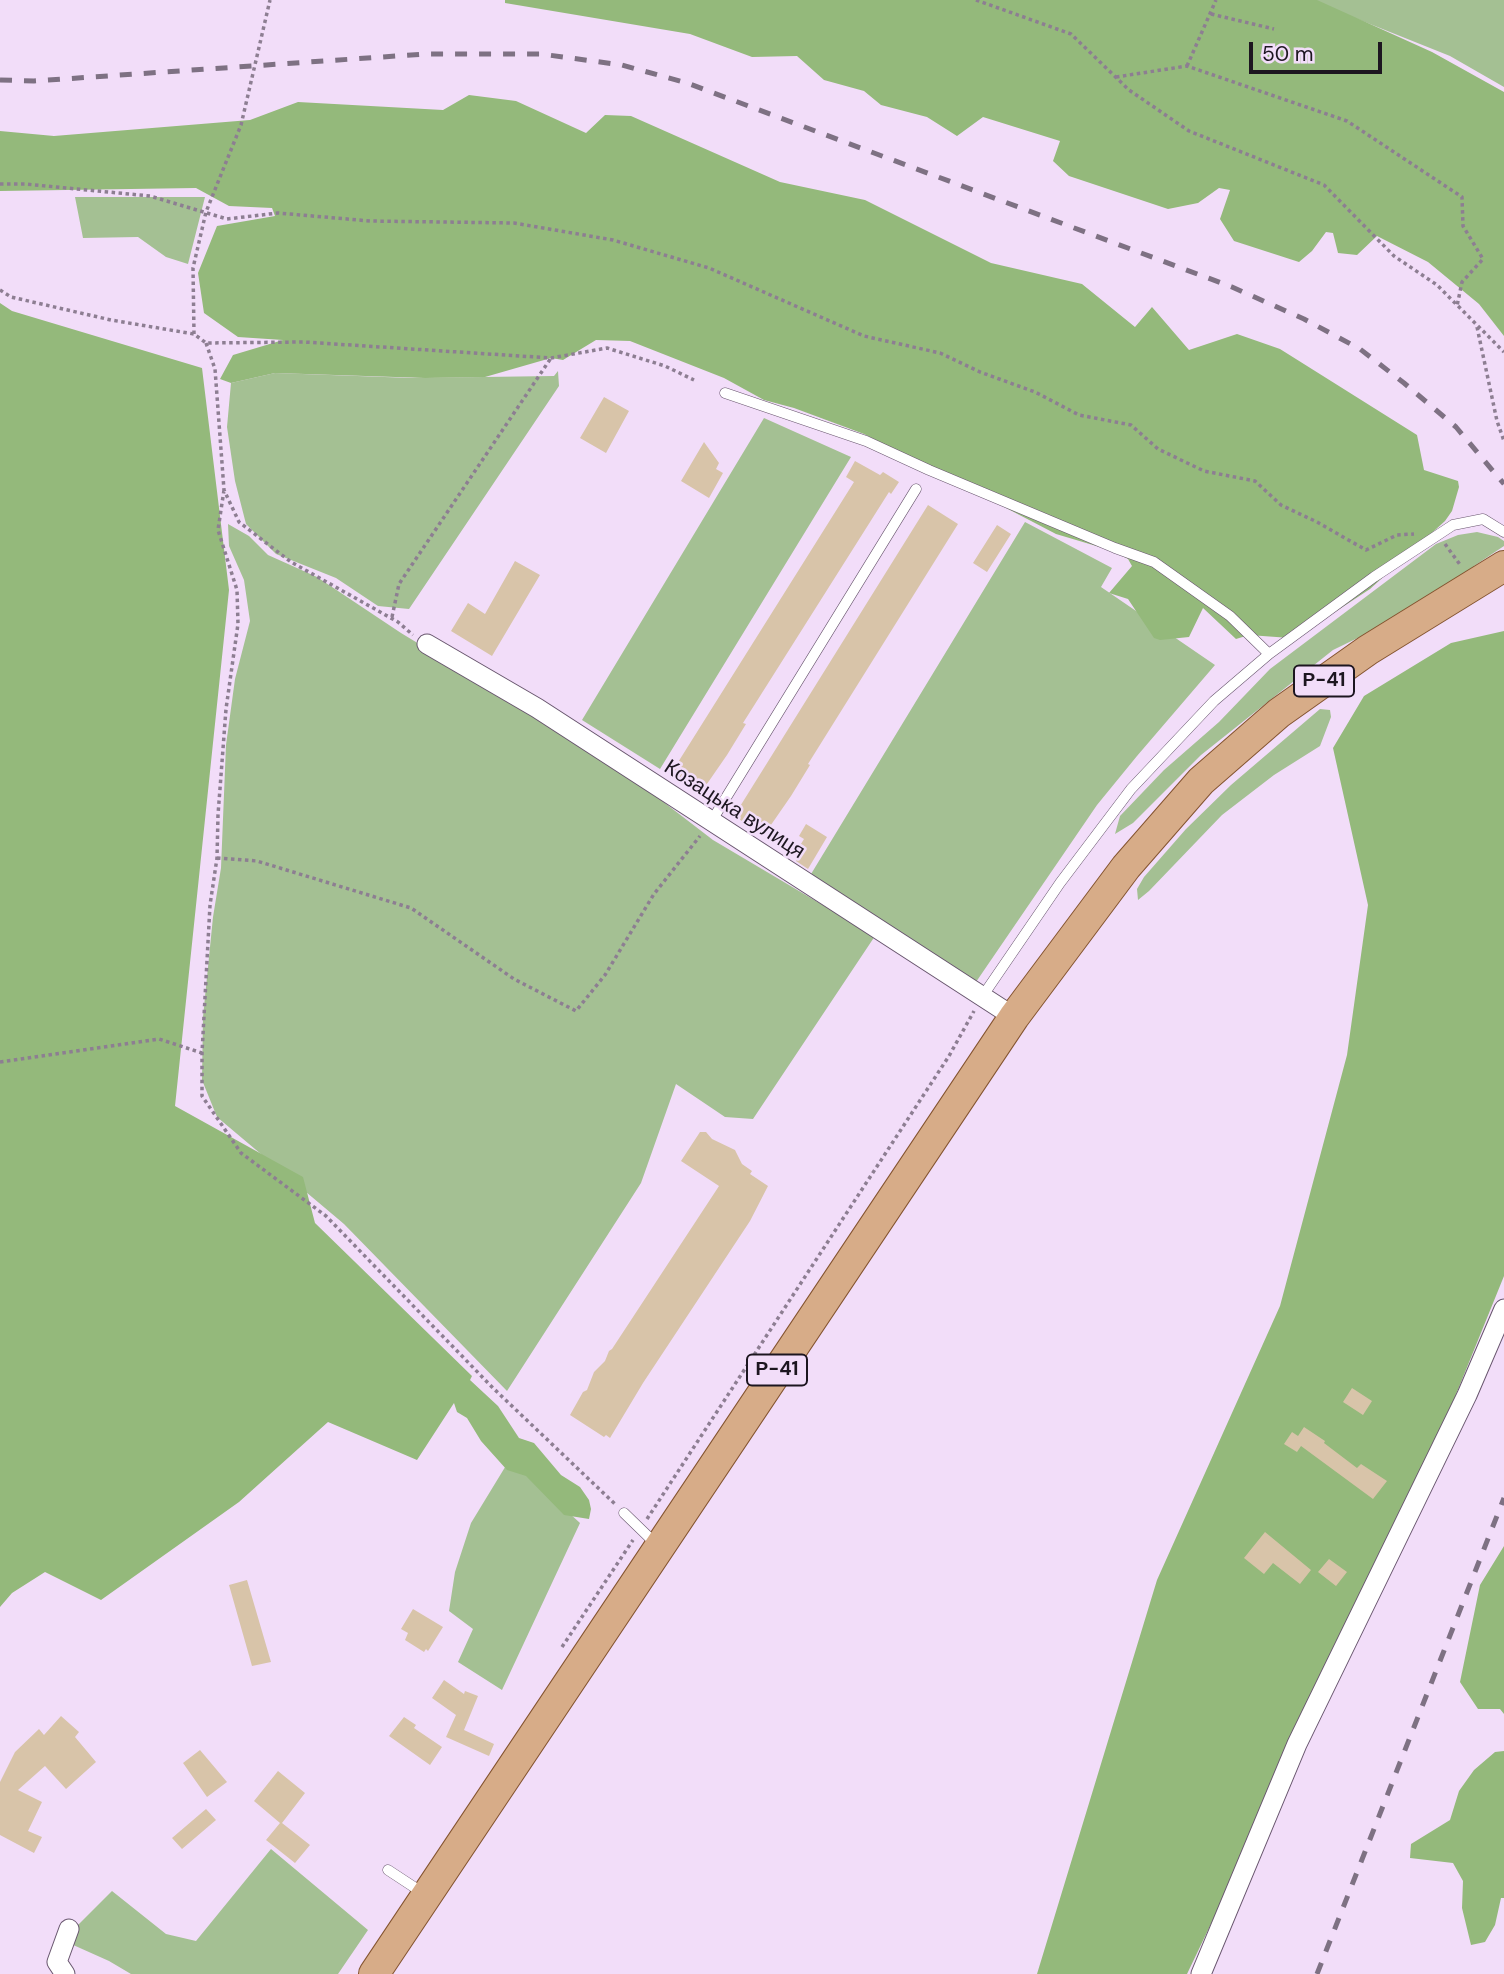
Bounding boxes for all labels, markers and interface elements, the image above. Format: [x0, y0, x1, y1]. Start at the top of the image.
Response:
scale bar [1252, 28, 1385, 72]
text: 50 m [1262, 40, 1313, 68]
road number: Р-41 [1294, 666, 1354, 696]
street label: Козацька вулиця [659, 755, 809, 865]
road number: Р-41 [747, 1354, 807, 1386]

